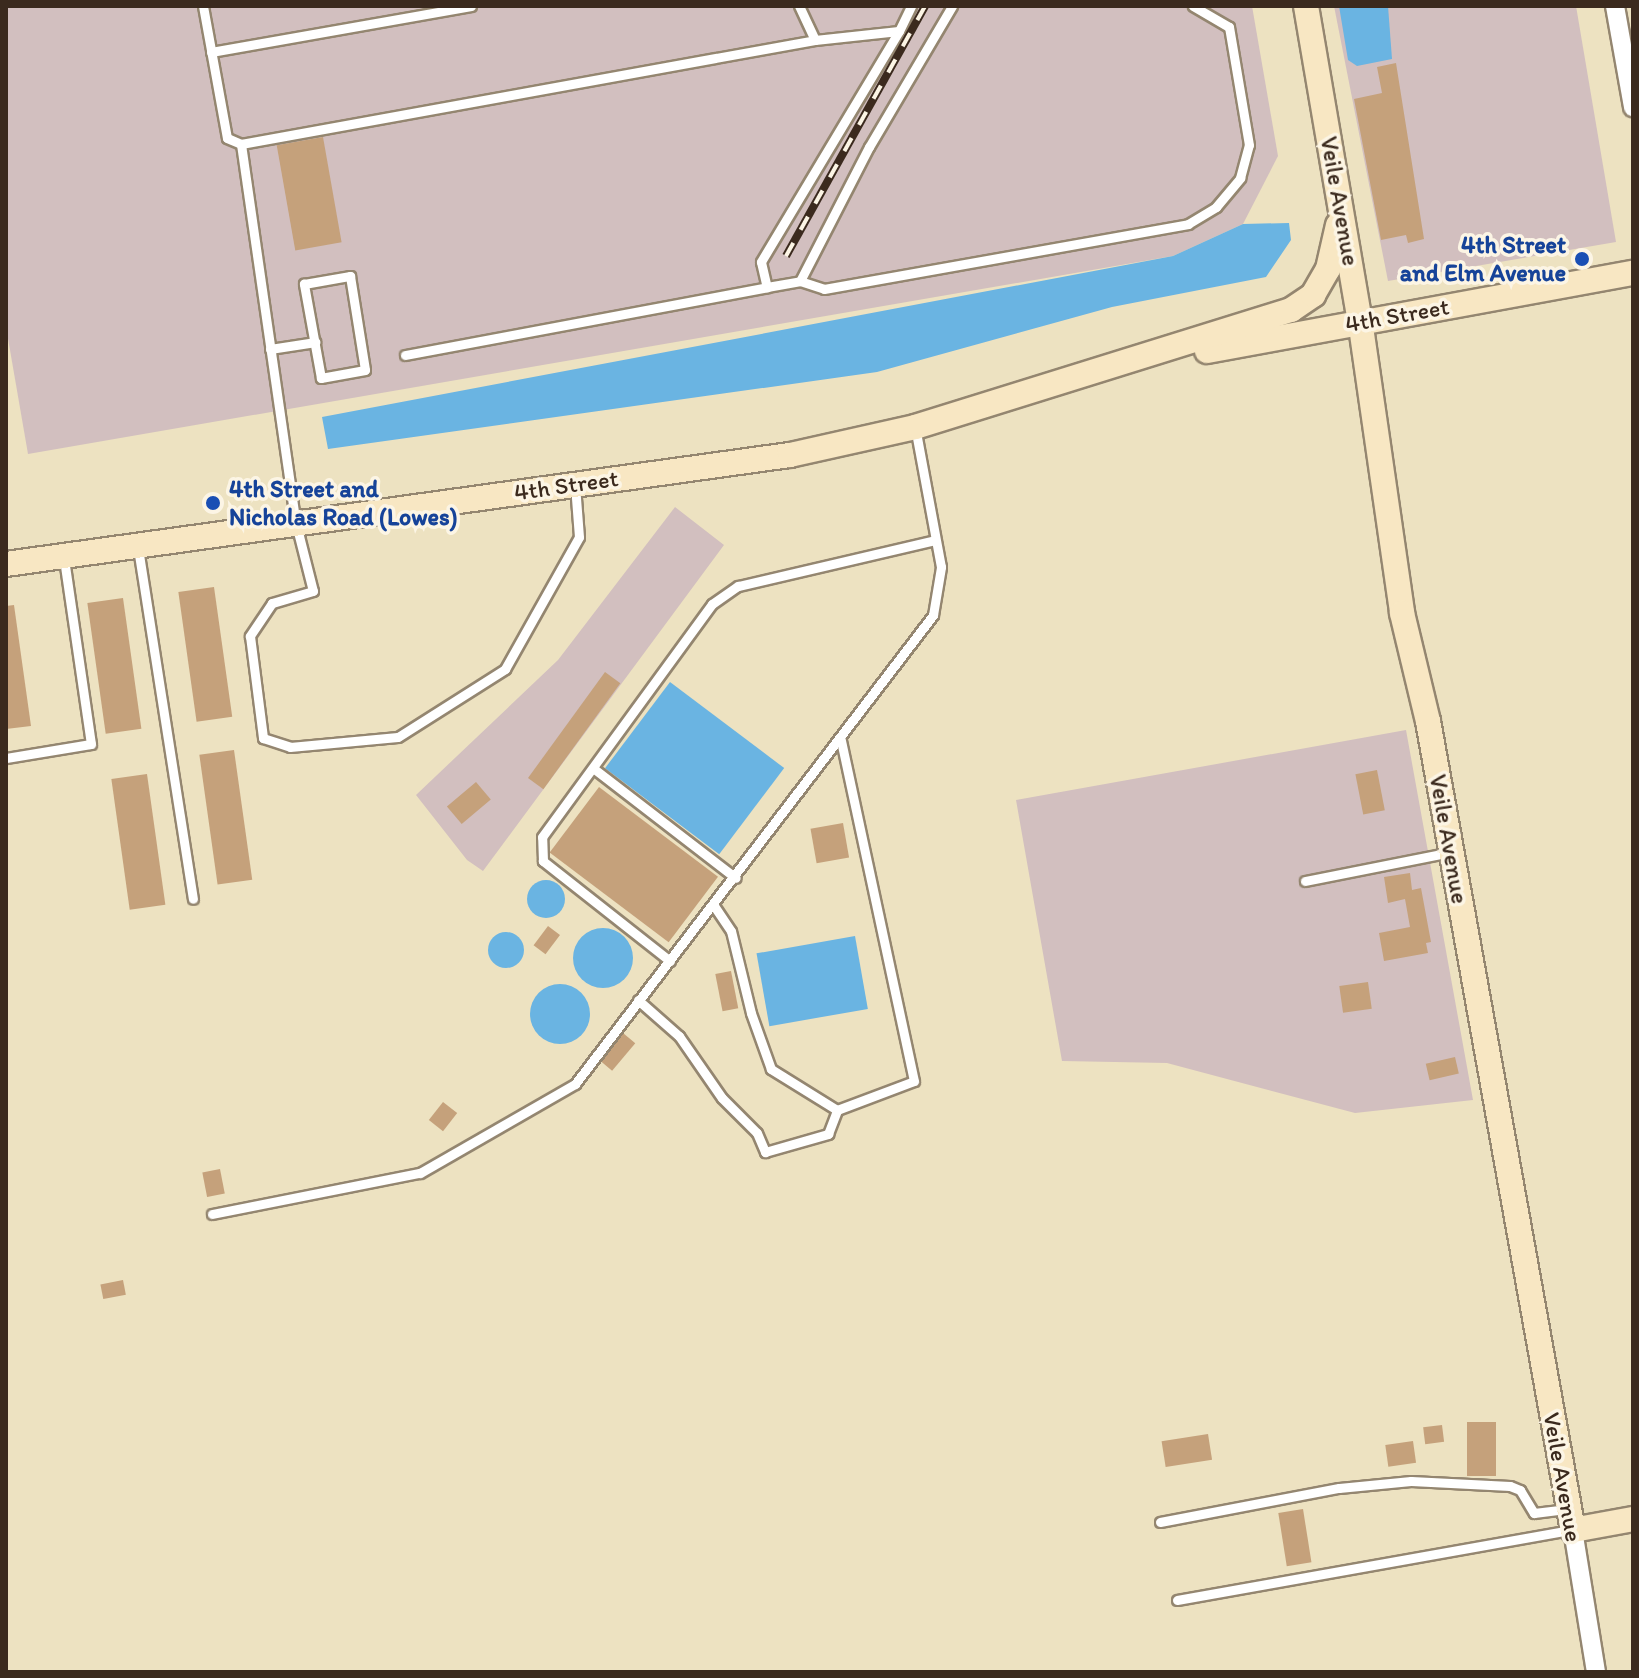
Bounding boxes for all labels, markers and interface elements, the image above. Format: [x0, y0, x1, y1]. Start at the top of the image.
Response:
street label: Veile Avenue [1315, 135, 1365, 267]
place label: 4th Street and Elm Avenue [1402, 231, 1566, 287]
marker: 4th Street and Elm Avenue [1573, 250, 1591, 268]
street label: 4th Street [1343, 292, 1451, 338]
street label: 4th Street [512, 463, 620, 507]
place label: 4th Street and Nicholas Road (Lowes) [229, 475, 458, 531]
marker: 4th Street and Nicholas Road (Lowes) [204, 494, 222, 512]
street label: Veile Avenue [1424, 773, 1474, 905]
street label: Veile Avenue [1538, 1411, 1588, 1543]

